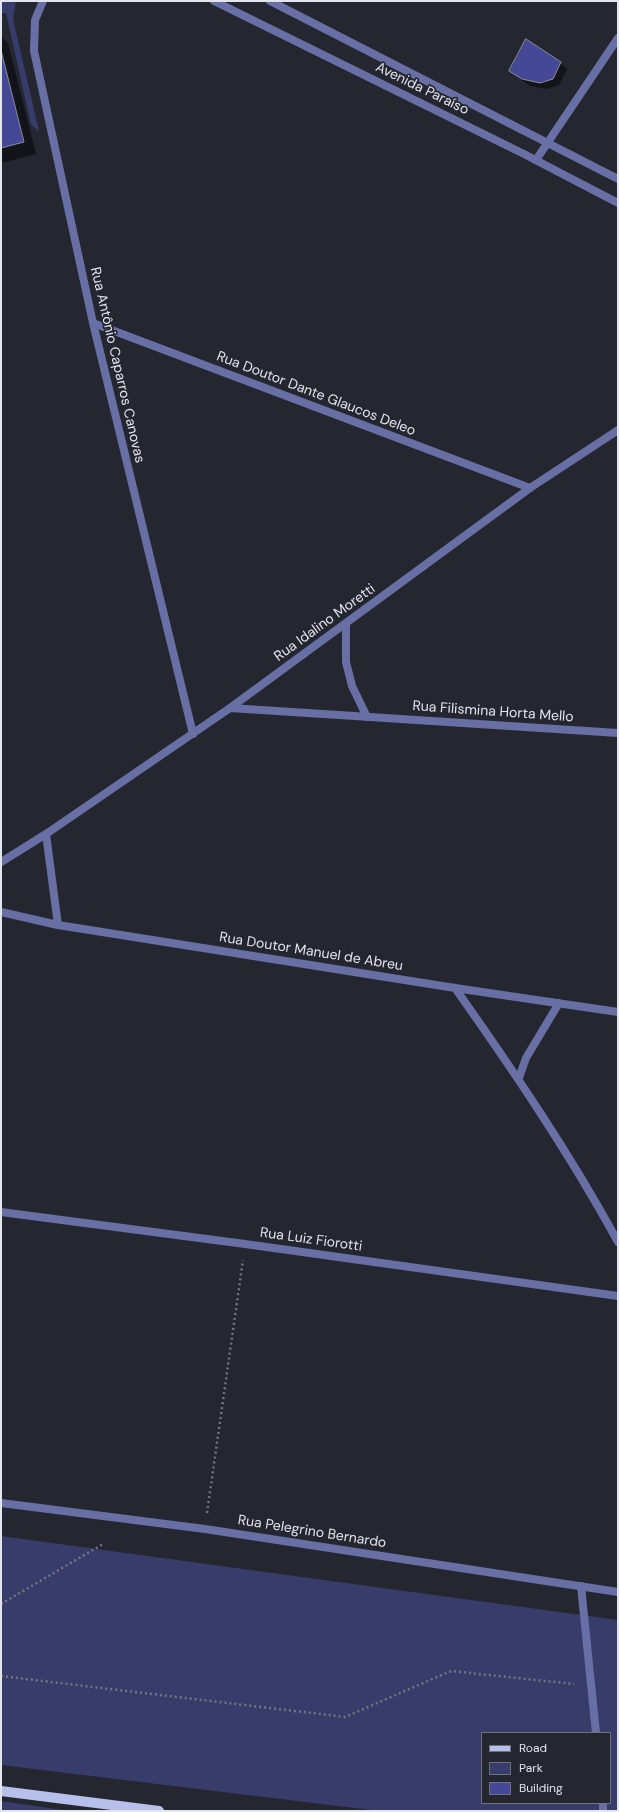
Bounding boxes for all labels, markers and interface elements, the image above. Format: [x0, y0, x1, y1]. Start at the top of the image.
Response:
street label: Avenida Paraíso [373, 59, 471, 119]
street label: Rua Antônio Caparros Canovas [86, 265, 148, 465]
street label: Rua Doutor Dante Glaucos Deleo [214, 348, 418, 440]
street label: Rua Idalino Moretti [271, 581, 379, 665]
street label: Rua Filismina Horta Mello [412, 698, 574, 726]
street label: Rua Doutor Manuel de Abreu [218, 929, 404, 975]
street label: Rua Luiz Fiorotti [259, 1225, 363, 1255]
street label: Rua Pelegrino Bernardo [237, 1512, 387, 1552]
legend [481, 1732, 611, 1804]
text: Road [519, 1740, 547, 1756]
text: Park [519, 1760, 543, 1776]
text: Building [519, 1780, 563, 1796]

